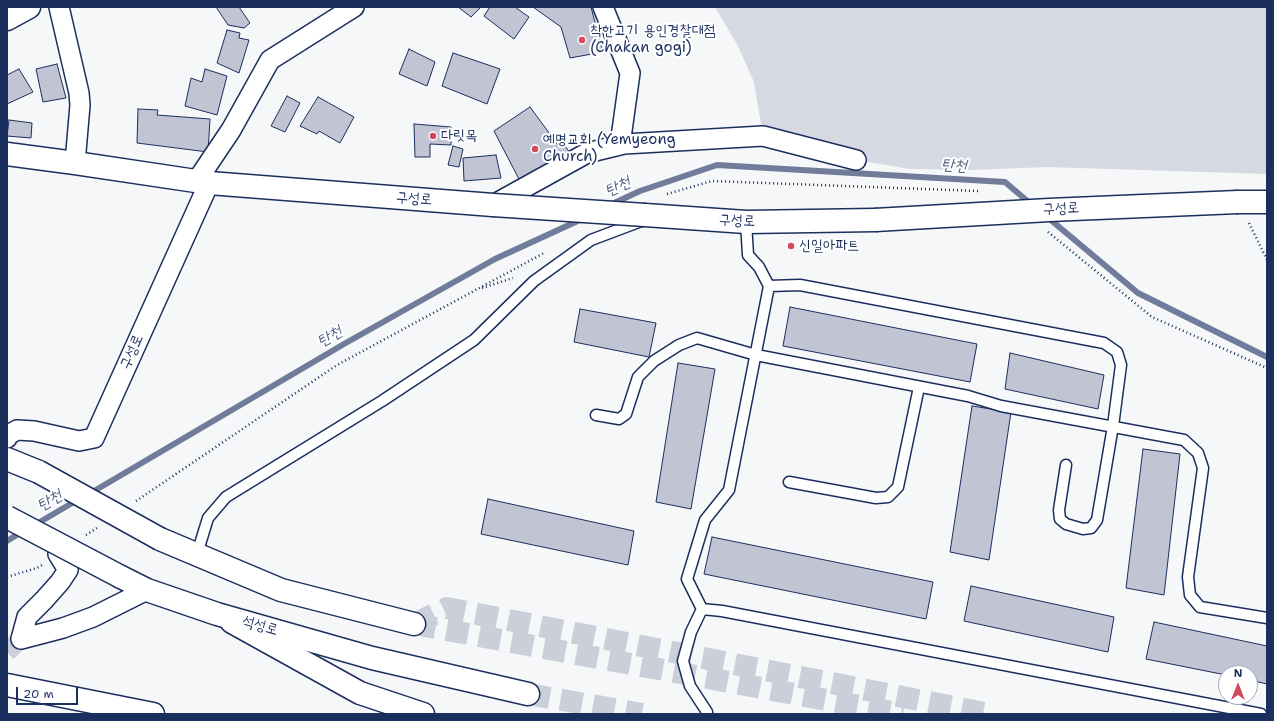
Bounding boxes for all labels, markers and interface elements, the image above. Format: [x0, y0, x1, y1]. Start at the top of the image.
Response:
place label: 착한고기 용인경찰대점 (Chakan gogi) [590, 22, 716, 57]
marker: 착한고기 용인경찰대점 (Chakan gogi) [577, 35, 587, 45]
place label: 다릿목 [441, 127, 477, 145]
marker: 다릿목 [428, 131, 438, 141]
place label: 예명교회 (Yemyeong Church) [543, 131, 676, 166]
marker: 예명교회 (Yemyeong Church) [530, 144, 540, 154]
water label: 탄천 [941, 156, 967, 176]
water label: 탄천 [602, 173, 634, 201]
street label: 구성로 [395, 189, 433, 209]
street label: 구성로 [1042, 199, 1080, 219]
street label: 구성로 [719, 211, 755, 231]
place label: 신일아파트 [799, 237, 859, 255]
marker: 신일아파트 [786, 241, 796, 251]
water label: 탄천 [314, 322, 346, 352]
street label: 구성로 [116, 332, 148, 372]
water label: 탄천 [34, 486, 66, 516]
street label: 석성로 [240, 612, 280, 640]
north arrow [1218, 665, 1258, 705]
text: N [1234, 666, 1242, 681]
scale bar [18, 679, 80, 705]
text: 20 m [23, 686, 54, 702]

